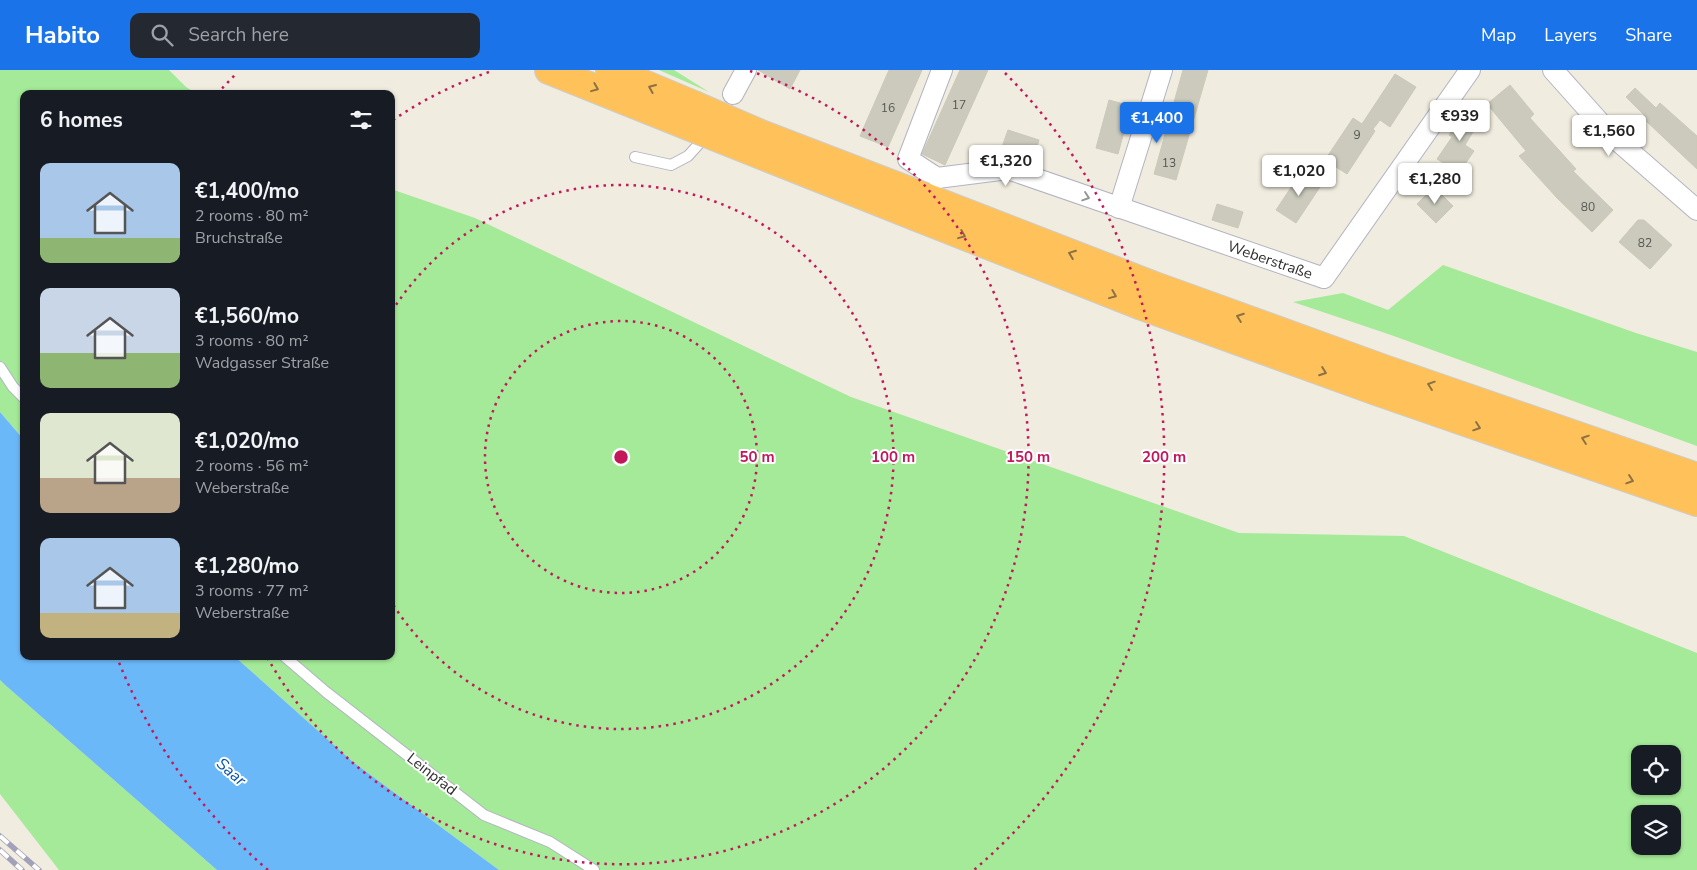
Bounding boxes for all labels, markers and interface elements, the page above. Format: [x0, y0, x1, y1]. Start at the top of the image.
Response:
search box [130, 13, 480, 58]
text: Habito [25, 19, 100, 51]
icon: search [148, 21, 176, 49]
text: Search here [188, 22, 289, 48]
text: Map [1481, 23, 1516, 47]
text: Layers [1544, 23, 1597, 47]
text: Share [1625, 23, 1672, 47]
one-way arrow [590, 82, 599, 92]
one-way arrow [648, 83, 657, 94]
house number: 17 [952, 97, 966, 113]
house number: 16 [881, 100, 895, 116]
pin: €939 [1430, 100, 1490, 142]
pin: €1,400 [1116, 102, 1198, 144]
text: €939 [1441, 105, 1479, 127]
text: 6 homes [40, 106, 123, 134]
icon: filters [347, 106, 375, 134]
text: €1,400 [1131, 107, 1183, 129]
pin: €1,560 [1568, 114, 1650, 157]
text: €1,560 [1583, 120, 1635, 142]
house number: 9 [1353, 127, 1361, 143]
pin: €1,320 [965, 144, 1047, 187]
text: €1,320 [980, 150, 1032, 172]
pin: €1,020 [1258, 154, 1340, 197]
house number: 13 [1162, 155, 1176, 171]
text: €1,020 [1273, 160, 1325, 182]
pin: €1,280 [1394, 162, 1476, 205]
text: €1,280 [1409, 168, 1461, 190]
text: €1,400/mo [195, 177, 299, 205]
icon: home [80, 183, 140, 243]
one-way arrow [1081, 191, 1090, 201]
house number: 80 [1581, 199, 1595, 215]
text: 2 rooms · 80 m² [195, 205, 308, 227]
text: Bruchstraße [195, 227, 283, 249]
one-way arrow [957, 229, 966, 239]
house number: 82 [1638, 235, 1652, 251]
street label: Weberstraße [1225, 236, 1315, 284]
one-way arrow [1068, 250, 1077, 260]
one-way arrow [1108, 289, 1117, 299]
text: €1,560/mo [195, 302, 299, 330]
icon: home [80, 308, 140, 368]
one-way arrow [1237, 313, 1245, 323]
text: 3 rooms · 80 m² [195, 330, 308, 352]
text: Wadgasser Straße [195, 352, 329, 374]
one-way arrow [1319, 366, 1327, 376]
one-way arrow [1427, 381, 1436, 391]
one-way arrow [1472, 421, 1480, 431]
text: €1,020/mo [195, 427, 299, 455]
icon: home [80, 433, 140, 493]
one-way arrow [1581, 435, 1589, 445]
text: 50 m [739, 447, 775, 467]
text: 100 m [871, 447, 915, 467]
text: 150 m [1006, 447, 1050, 467]
text: 200 m [1142, 447, 1186, 467]
centre of rings [612, 448, 630, 466]
text: 2 rooms · 56 m² [195, 455, 308, 477]
one-way arrow [1626, 474, 1634, 484]
text: Weberstraße [195, 477, 289, 499]
text: €1,280/mo [195, 552, 299, 580]
icon: home [80, 558, 140, 618]
text: 3 rooms · 77 m² [195, 580, 308, 602]
text: Weberstraße [195, 602, 289, 624]
map controls [1631, 745, 1681, 855]
button: locate [1631, 745, 1681, 795]
street label: Leinpfad [403, 748, 461, 800]
water label: Saar [212, 753, 251, 792]
button: layers [1631, 805, 1681, 855]

